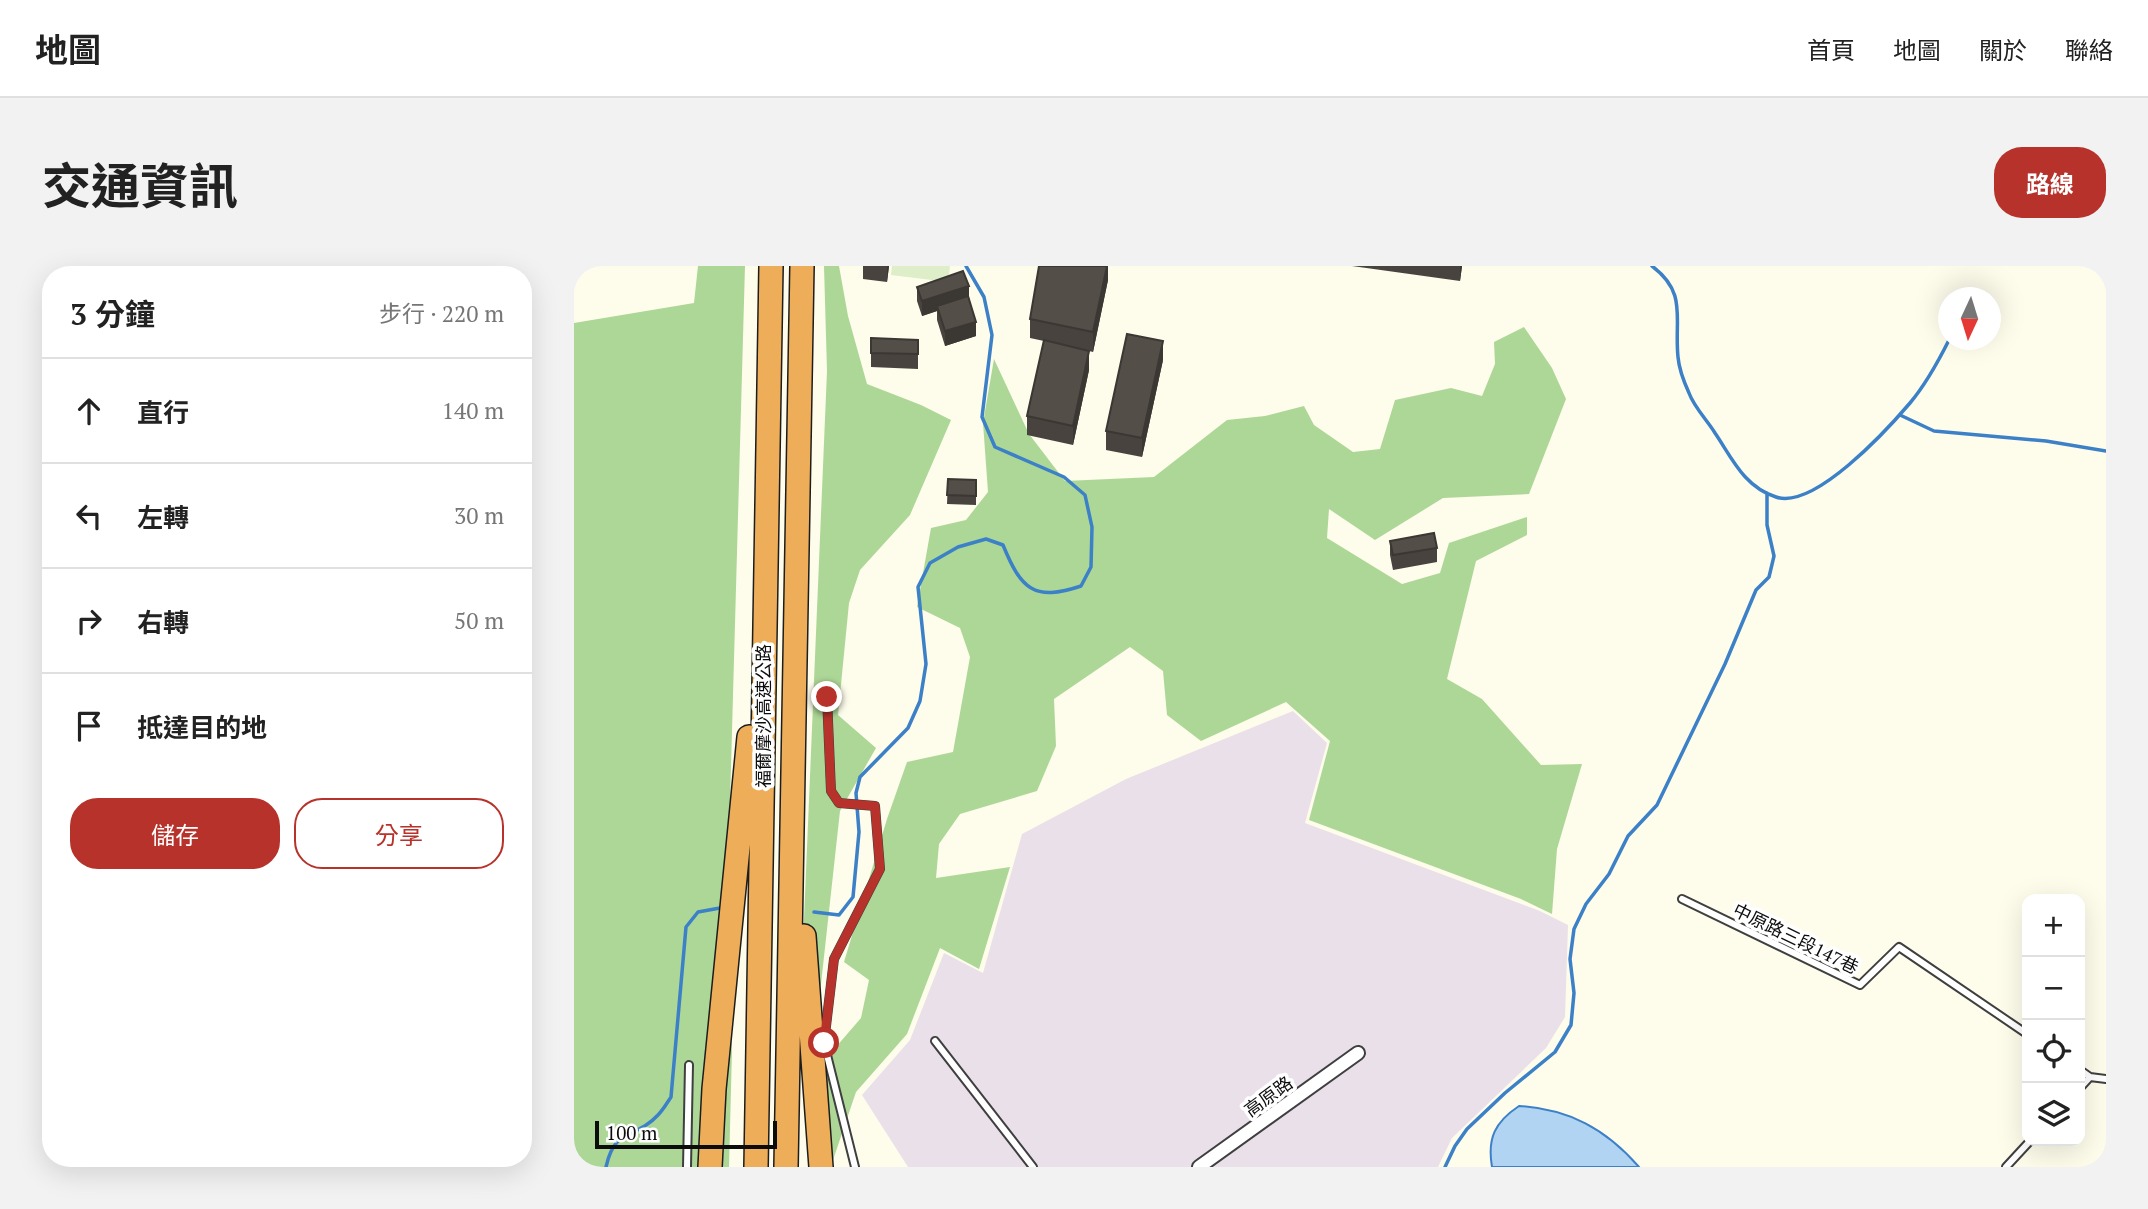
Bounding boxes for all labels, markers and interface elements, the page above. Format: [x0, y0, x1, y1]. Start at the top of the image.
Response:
text: 地圖 [35, 28, 101, 71]
text: 首頁 [1807, 34, 1855, 66]
text: 地圖 [1893, 34, 1941, 66]
text: 關於 [1979, 34, 2027, 66]
text: 聯絡 [2065, 34, 2113, 66]
button: 路線 [1994, 147, 2106, 218]
text: 交通資訊 [42, 153, 238, 218]
north arrow [1938, 287, 2001, 350]
text: 3 分鐘 [70, 294, 155, 334]
text: 步行 · 220 m [379, 298, 504, 329]
icon: ahead [70, 392, 108, 430]
text: 直行 [137, 395, 189, 429]
text: 140 m [442, 395, 504, 426]
icon: left [70, 497, 108, 535]
text: 左轉 [137, 500, 189, 534]
text: 30 m [454, 500, 504, 531]
icon: right [70, 602, 108, 640]
text: 右轉 [137, 605, 189, 639]
text: 50 m [454, 605, 504, 636]
street label: 福爾摩沙高速公路 [751, 644, 775, 788]
route end [811, 681, 842, 712]
icon: arrive [70, 707, 108, 745]
text: 抵達目的地 [137, 710, 267, 744]
button: 儲存 [70, 798, 280, 869]
button: 分享 [294, 798, 504, 869]
map controls [2022, 894, 2085, 1146]
button: + [2022, 894, 2085, 957]
street label: 中原路三段147巷 [1729, 897, 1863, 979]
button: − [2022, 957, 2085, 1020]
button: locate [2022, 1020, 2085, 1083]
route start [808, 1027, 839, 1058]
street label: 高原路 [1239, 1070, 1297, 1122]
button: layers [2022, 1083, 2085, 1146]
scale bar [595, 1118, 777, 1150]
text: 100 m [606, 1120, 657, 1145]

